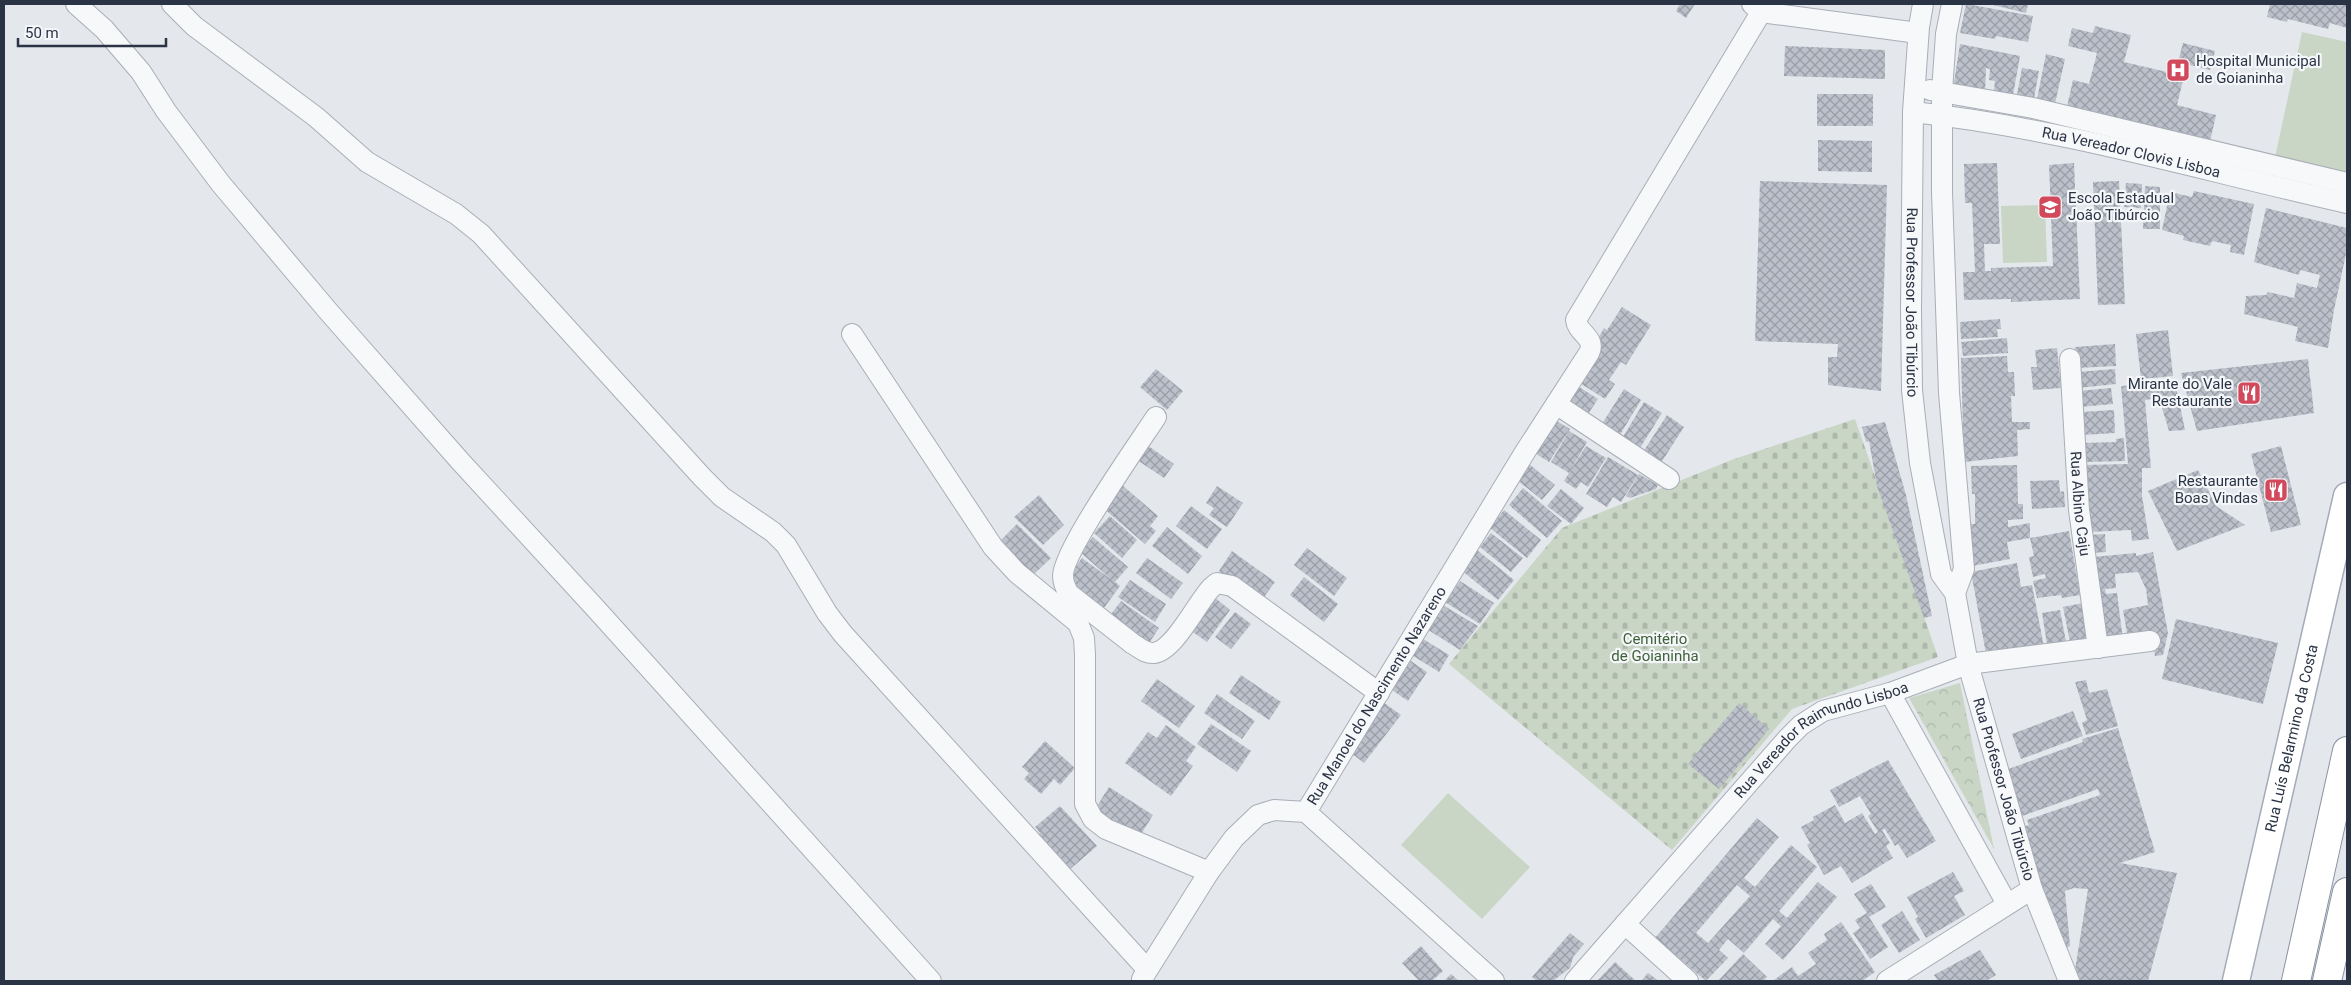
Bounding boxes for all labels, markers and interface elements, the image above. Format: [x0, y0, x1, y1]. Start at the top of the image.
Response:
scale bar [18, 15, 165, 47]
text: 50 m [25, 24, 59, 42]
place label: Hospital Municipal de Goianinha [2196, 52, 2321, 87]
hospital icon: Hospital Municipal de Goianinha [2165, 57, 2191, 83]
street label: Rua Vereador Clovis Lisboa [2040, 123, 2222, 182]
place label: Escola Estadual João Tibúrcio [2068, 189, 2174, 224]
school or university icon: Escola Estadual João Tibúrcio [2037, 194, 2063, 220]
street label: Rua Professor João Tibúrcio [1902, 208, 1922, 398]
place label: Mirante do Vale Restaurante [2128, 375, 2232, 410]
restaurant icon: Mirante do Vale Restaurante [2236, 380, 2262, 406]
street label: Rua Albino Caju [2067, 451, 2094, 557]
place label: Restaurante Boas Vindas [2175, 472, 2258, 507]
restaurant icon: Restaurante Boas Vindas [2263, 477, 2289, 503]
street label: Rua Manoel do Nascimento Nazareno [1303, 583, 1450, 808]
park label: Cemitério de Goianinha [1611, 630, 1699, 665]
street label: Rua Luís Belarmino da Costa [2261, 643, 2322, 834]
street label: Rua Vereador Raimundo Lisboa [1730, 678, 1911, 802]
street label: Rua Professor João Tibúrcio [1969, 696, 2038, 883]

